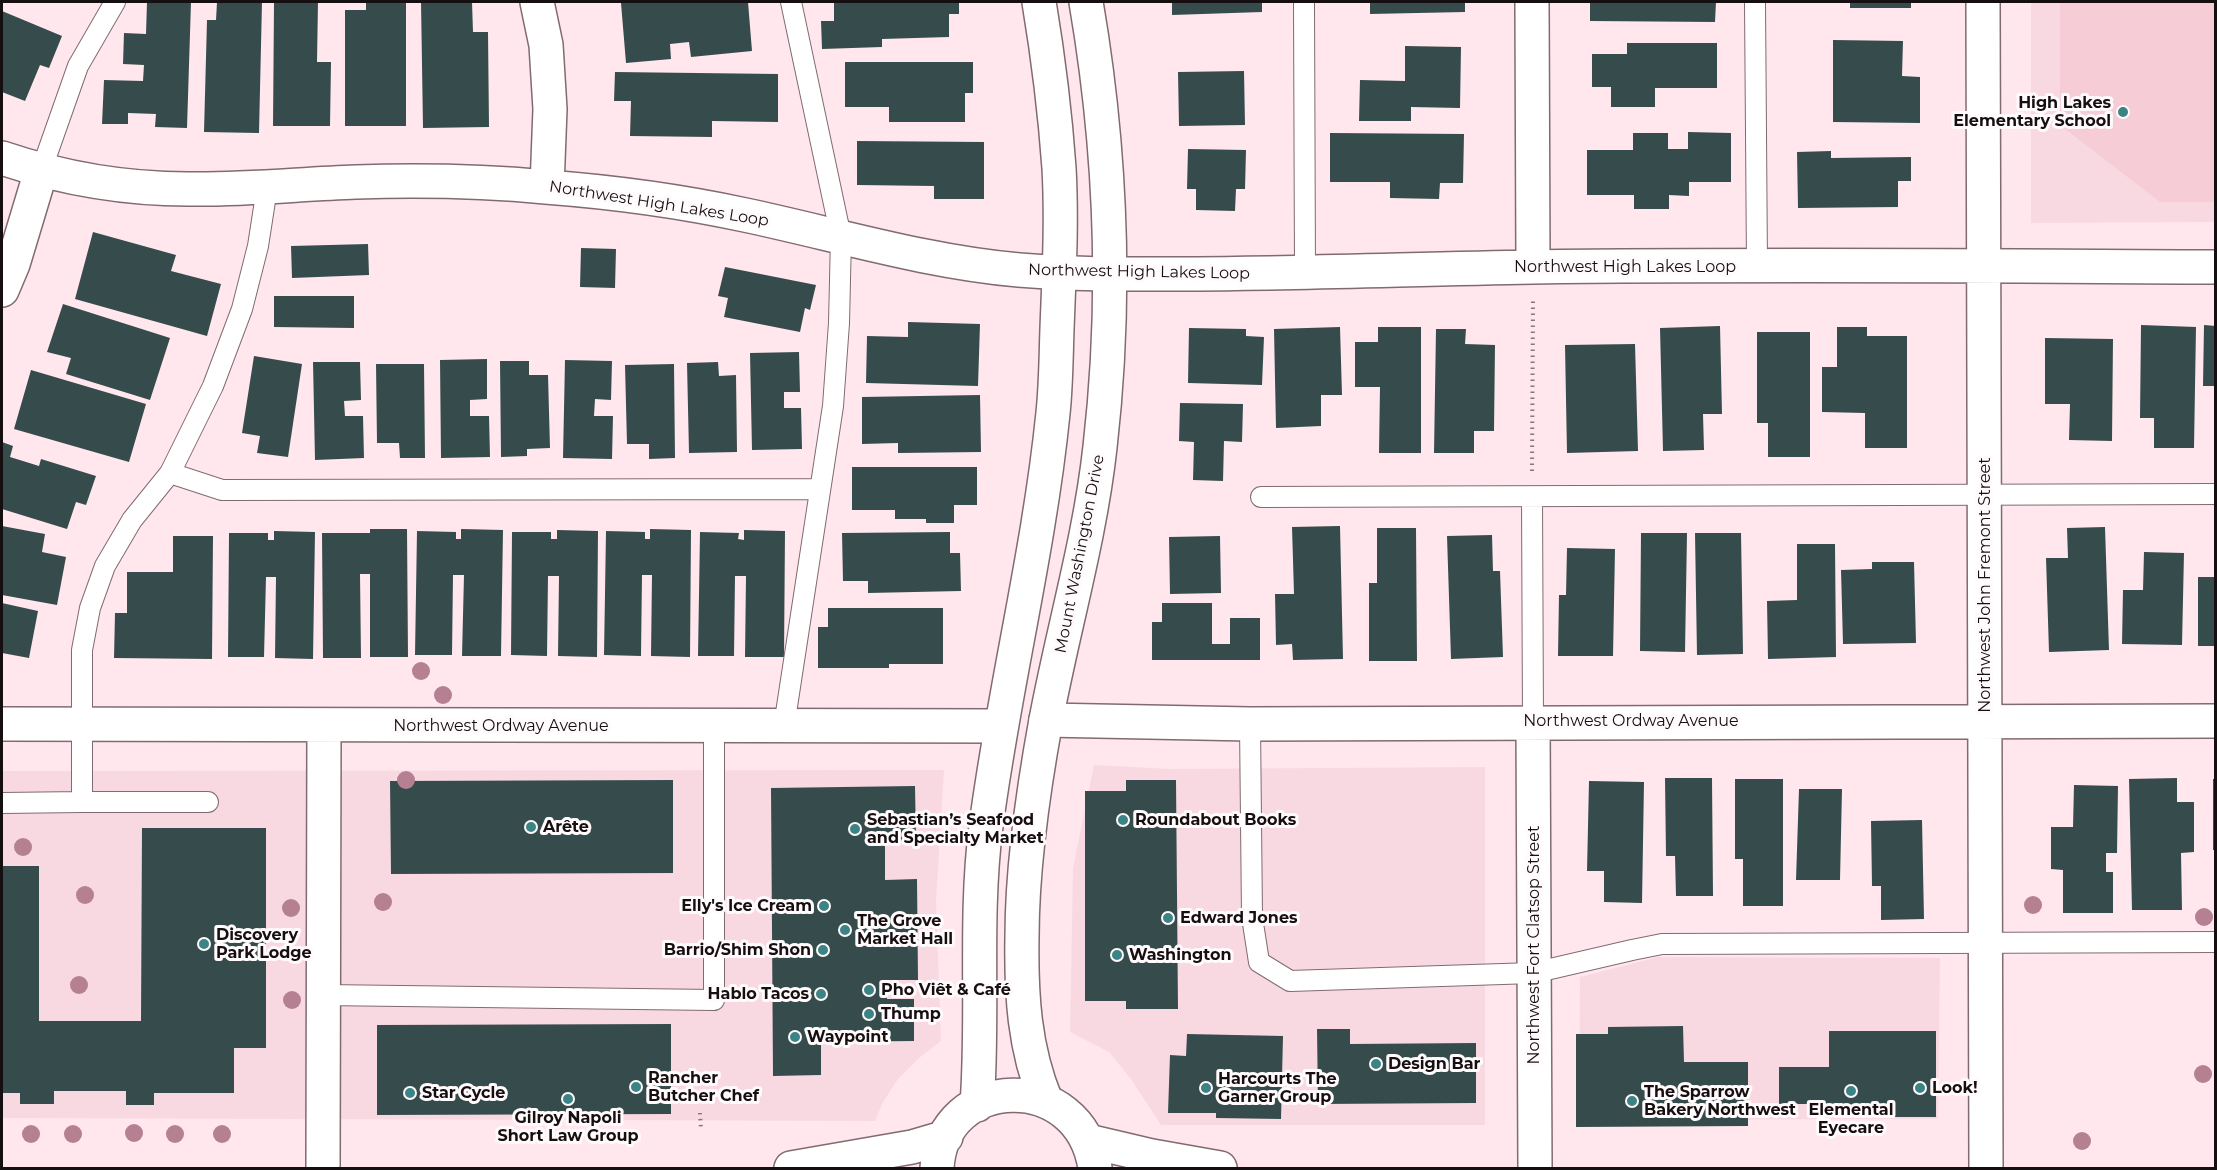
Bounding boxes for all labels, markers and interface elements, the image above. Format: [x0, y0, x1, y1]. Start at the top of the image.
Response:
place label: High Lakes Elementary School [1953, 93, 2111, 131]
marker: High Lakes Elementary School [2116, 105, 2130, 119]
street label: Northwest High Lakes Loop [548, 177, 770, 231]
street label: Northwest High Lakes Loop [1514, 257, 1736, 277]
street label: Northwest High Lakes Loop [1028, 260, 1250, 284]
street label: Mount Washington Drive [1051, 453, 1109, 655]
street label: Northwest John Fremont Street [1975, 457, 1995, 713]
street label: Northwest Ordway Avenue [1523, 711, 1739, 731]
street label: Northwest Ordway Avenue [393, 716, 609, 736]
place label: Sebastian’s Seafood and Specialty Market [867, 810, 1044, 848]
place label: Roundabout Books [1135, 810, 1296, 830]
marker: Roundabout Books [1116, 813, 1130, 827]
place label: Arête [543, 817, 589, 837]
marker: Arête [524, 820, 538, 834]
marker: Sebastian’s Seafood and Specialty Market [848, 822, 862, 836]
street label: Northwest Fort Clatsop Street [1524, 826, 1544, 1064]
place label: Elly's Ice Cream [681, 896, 812, 916]
marker: Elly's Ice Cream [817, 899, 831, 913]
place label: Edward Jones [1180, 908, 1297, 928]
place label: The Grove Market Hall [857, 911, 953, 949]
marker: Edward Jones [1161, 911, 1175, 925]
marker: The Grove Market Hall [838, 923, 852, 937]
place label: Discovery Park Lodge [216, 925, 312, 963]
marker: Discovery Park Lodge [197, 937, 211, 951]
place label: Barrio/Shim Shon [664, 940, 811, 960]
marker: Barrio/Shim Shon [816, 943, 830, 957]
place label: Washington [1129, 945, 1232, 965]
marker: Washington [1110, 948, 1124, 962]
place label: Pho Viêt & Café [881, 980, 1011, 1000]
marker: Pho Viêt & Café [862, 983, 876, 997]
place label: Hablo Tacos [708, 984, 809, 1004]
marker: Hablo Tacos [814, 987, 828, 1001]
place label: Thump [881, 1004, 941, 1024]
marker: Thump [862, 1007, 876, 1021]
place label: Waypoint [807, 1027, 888, 1047]
marker: Waypoint [788, 1030, 802, 1044]
place label: Design Bar [1388, 1054, 1480, 1074]
marker: Design Bar [1369, 1057, 1383, 1071]
place label: Rancher Butcher Chef [648, 1068, 759, 1106]
place label: Harcourts The Garner Group [1218, 1069, 1337, 1107]
place label: Look! [1932, 1078, 1978, 1098]
marker: Rancher Butcher Chef [629, 1080, 643, 1094]
marker: Harcourts The Garner Group [1199, 1081, 1213, 1095]
marker: Look! [1913, 1081, 1927, 1095]
place label: The Sparrow Bakery Northwest [1644, 1082, 1796, 1120]
place label: Star Cycle [422, 1083, 505, 1103]
marker: Elemental Eyecare [1844, 1084, 1858, 1098]
marker: Star Cycle [403, 1086, 417, 1100]
marker: Gilroy Napoli Short Law Group [561, 1092, 575, 1106]
marker: The Sparrow Bakery Northwest [1625, 1094, 1639, 1108]
place label: Elemental Eyecare [1808, 1100, 1894, 1138]
place label: Gilroy Napoli Short Law Group [498, 1108, 638, 1146]

